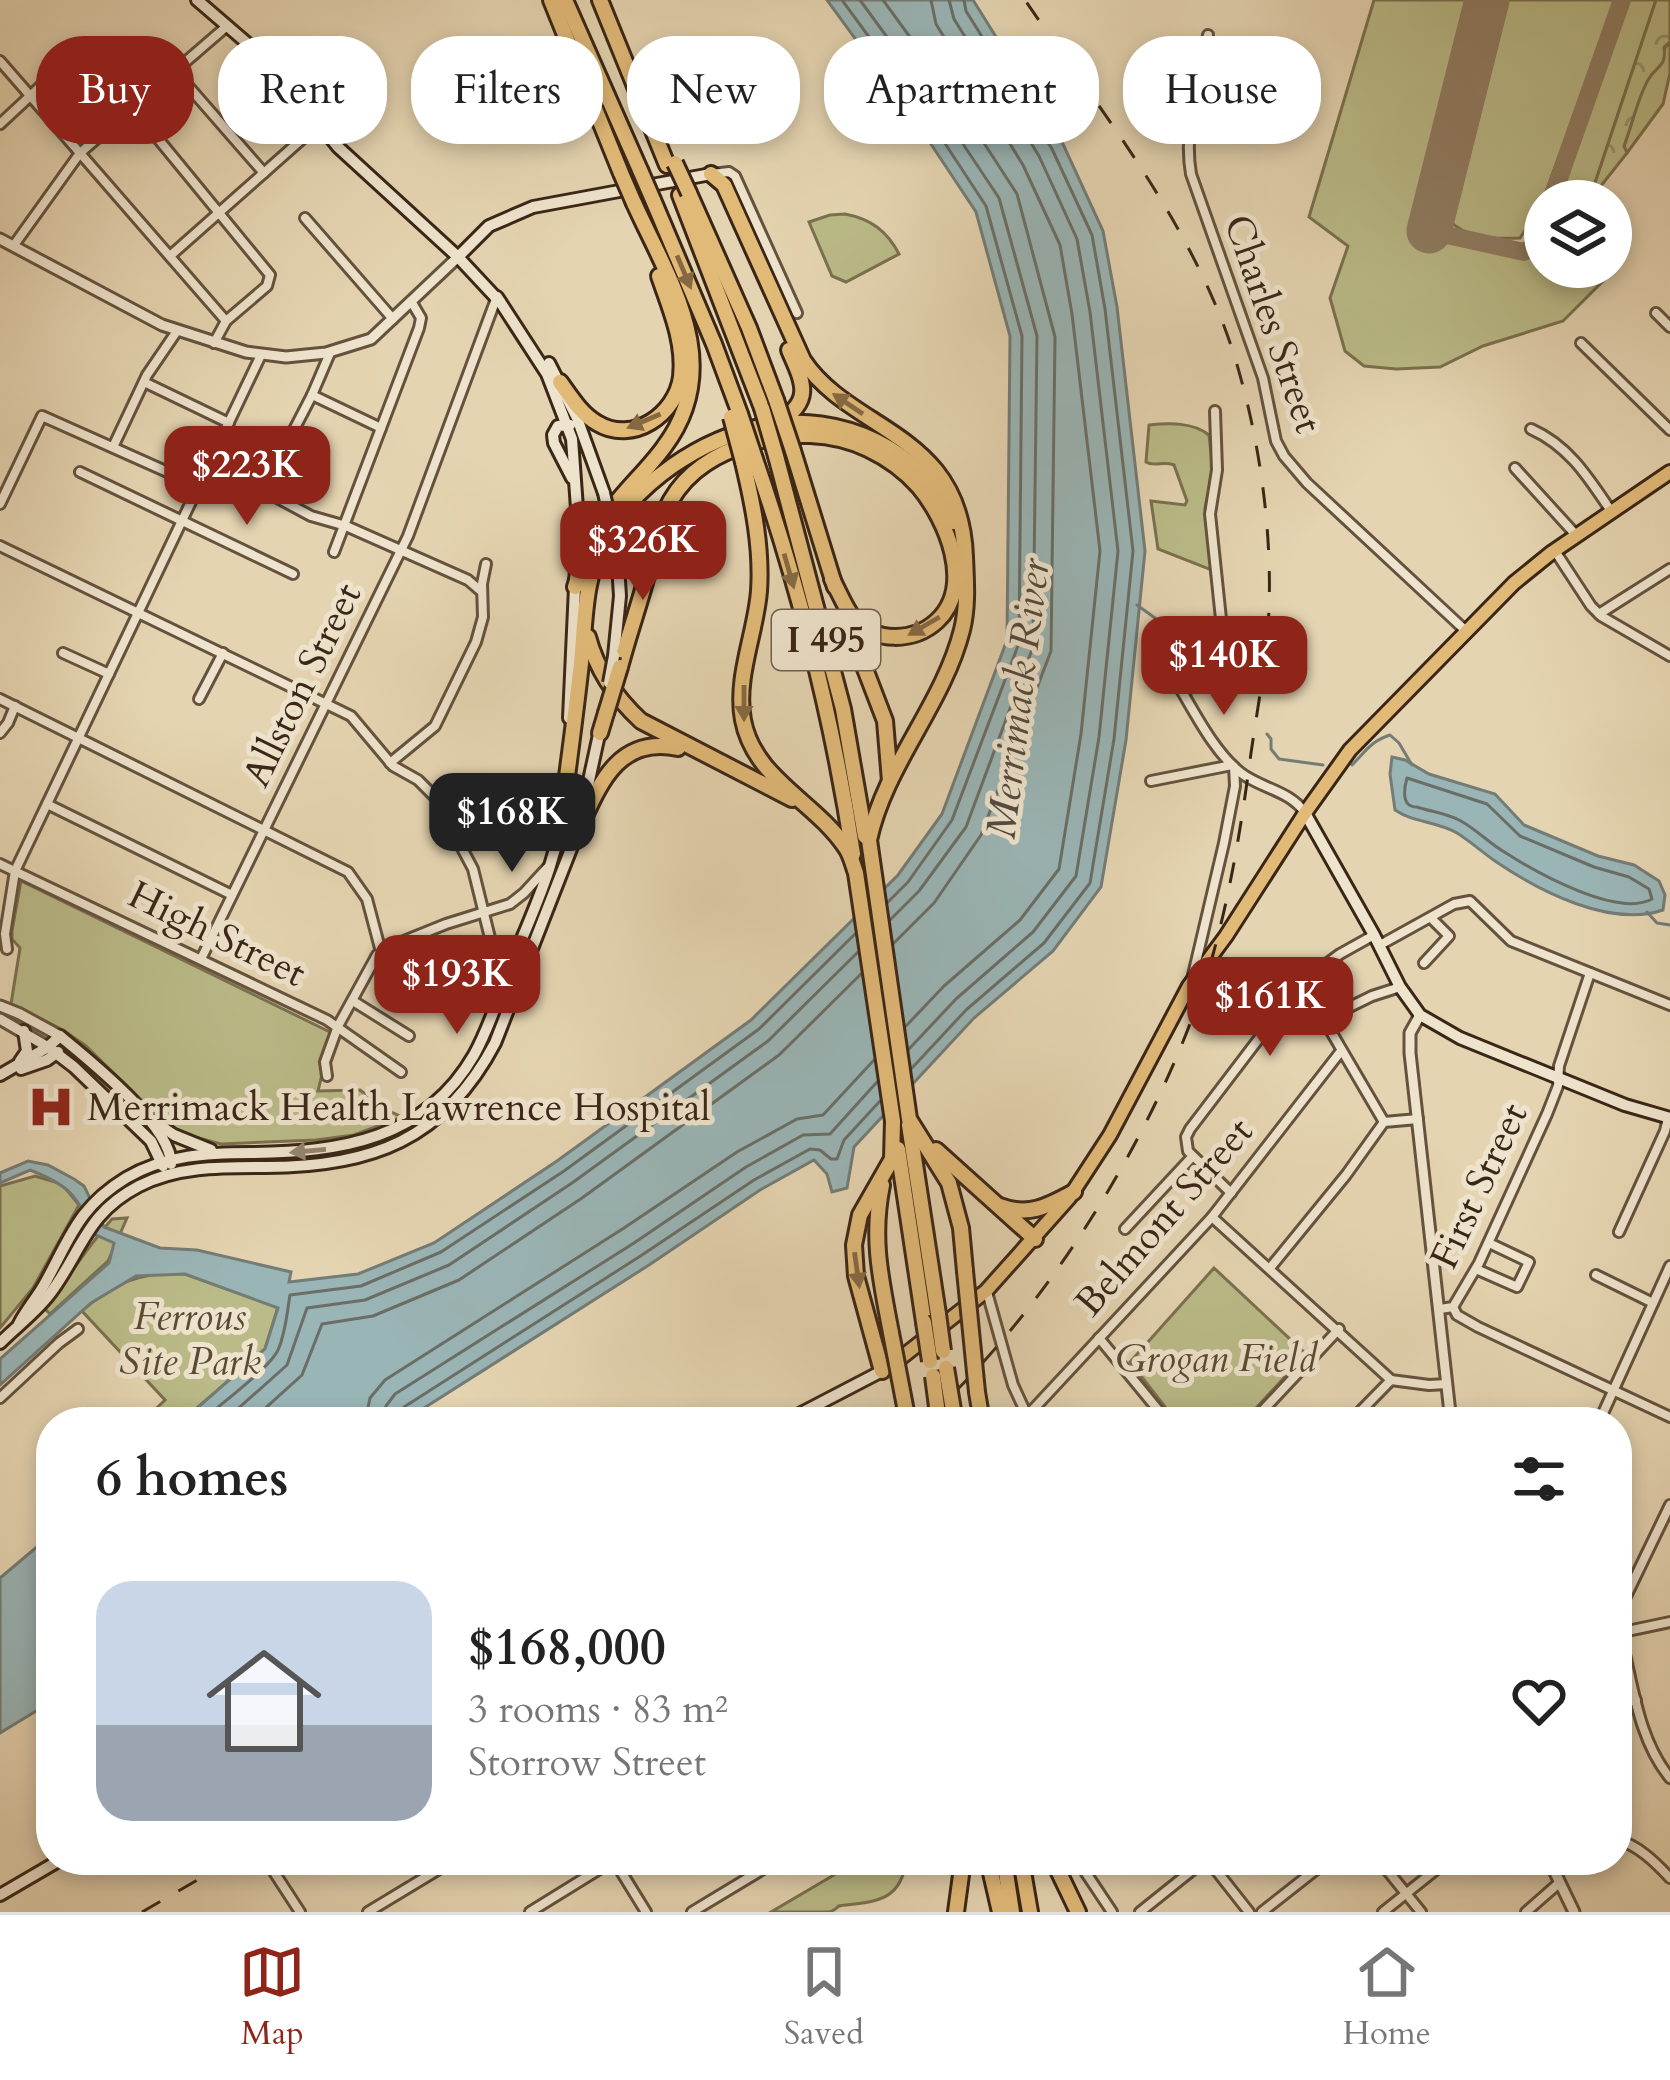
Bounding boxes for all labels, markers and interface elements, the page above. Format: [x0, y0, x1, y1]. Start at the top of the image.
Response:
chip: Buy [36, 36, 194, 144]
chip: Rent [218, 36, 387, 144]
chip: Filters [411, 36, 603, 144]
chip: New [627, 36, 800, 144]
chip: Apartment [824, 36, 1099, 144]
chip: House [1123, 36, 1321, 144]
map controls [1524, 180, 1632, 288]
button: layers [1524, 180, 1632, 288]
street label: Charles Street [1211, 208, 1335, 440]
one-way arrow [675, 254, 694, 290]
one-way arrow [832, 393, 865, 416]
one-way arrow [627, 412, 662, 431]
pin: $223K [163, 426, 331, 528]
text: $223K [191, 438, 303, 491]
pin: $326K [559, 501, 727, 603]
text: $326K [587, 513, 699, 566]
one-way arrow [781, 553, 800, 590]
water label: Merrimack River [973, 555, 1064, 842]
street label: Allston Street [230, 574, 374, 796]
road number: I 495 [772, 610, 880, 670]
one-way arrow [907, 615, 941, 636]
pin: $140K [1140, 616, 1308, 718]
text: $140K [1168, 628, 1280, 681]
one-way arrow [734, 684, 754, 722]
pin: $168K [428, 773, 596, 875]
text: $168K [456, 785, 568, 838]
street label: High Street [119, 868, 315, 1000]
pin: $193K [373, 935, 541, 1037]
text: $193K [401, 947, 513, 1000]
pin: $161K [1186, 957, 1354, 1059]
text: $161K [1214, 969, 1326, 1022]
place label: Merrimack Health Lawrence Hospital [87, 1081, 711, 1134]
hospital icon: Merrimack Health Lawrence Hospital [26, 1082, 76, 1132]
street label: First Street [1418, 1095, 1540, 1277]
street label: Belmont Street [1063, 1106, 1265, 1328]
one-way arrow [288, 1141, 326, 1160]
one-way arrow [848, 1252, 867, 1290]
park label: Ferrous Site Park [119, 1290, 261, 1388]
park label: Grogan Field [1115, 1332, 1319, 1385]
text: 6 homes [96, 1444, 288, 1514]
icon: filters [1506, 1446, 1572, 1512]
text: $168,000 [468, 1613, 666, 1683]
icon: home [192, 1629, 336, 1773]
icon: heart [1506, 1668, 1572, 1734]
text: 3 rooms · 83 m² [468, 1683, 728, 1736]
text: Storrow Street [468, 1736, 706, 1789]
tab: Map [239, 1939, 305, 2056]
tab: Saved [784, 1939, 864, 2056]
tab: Home [1342, 1939, 1431, 2056]

